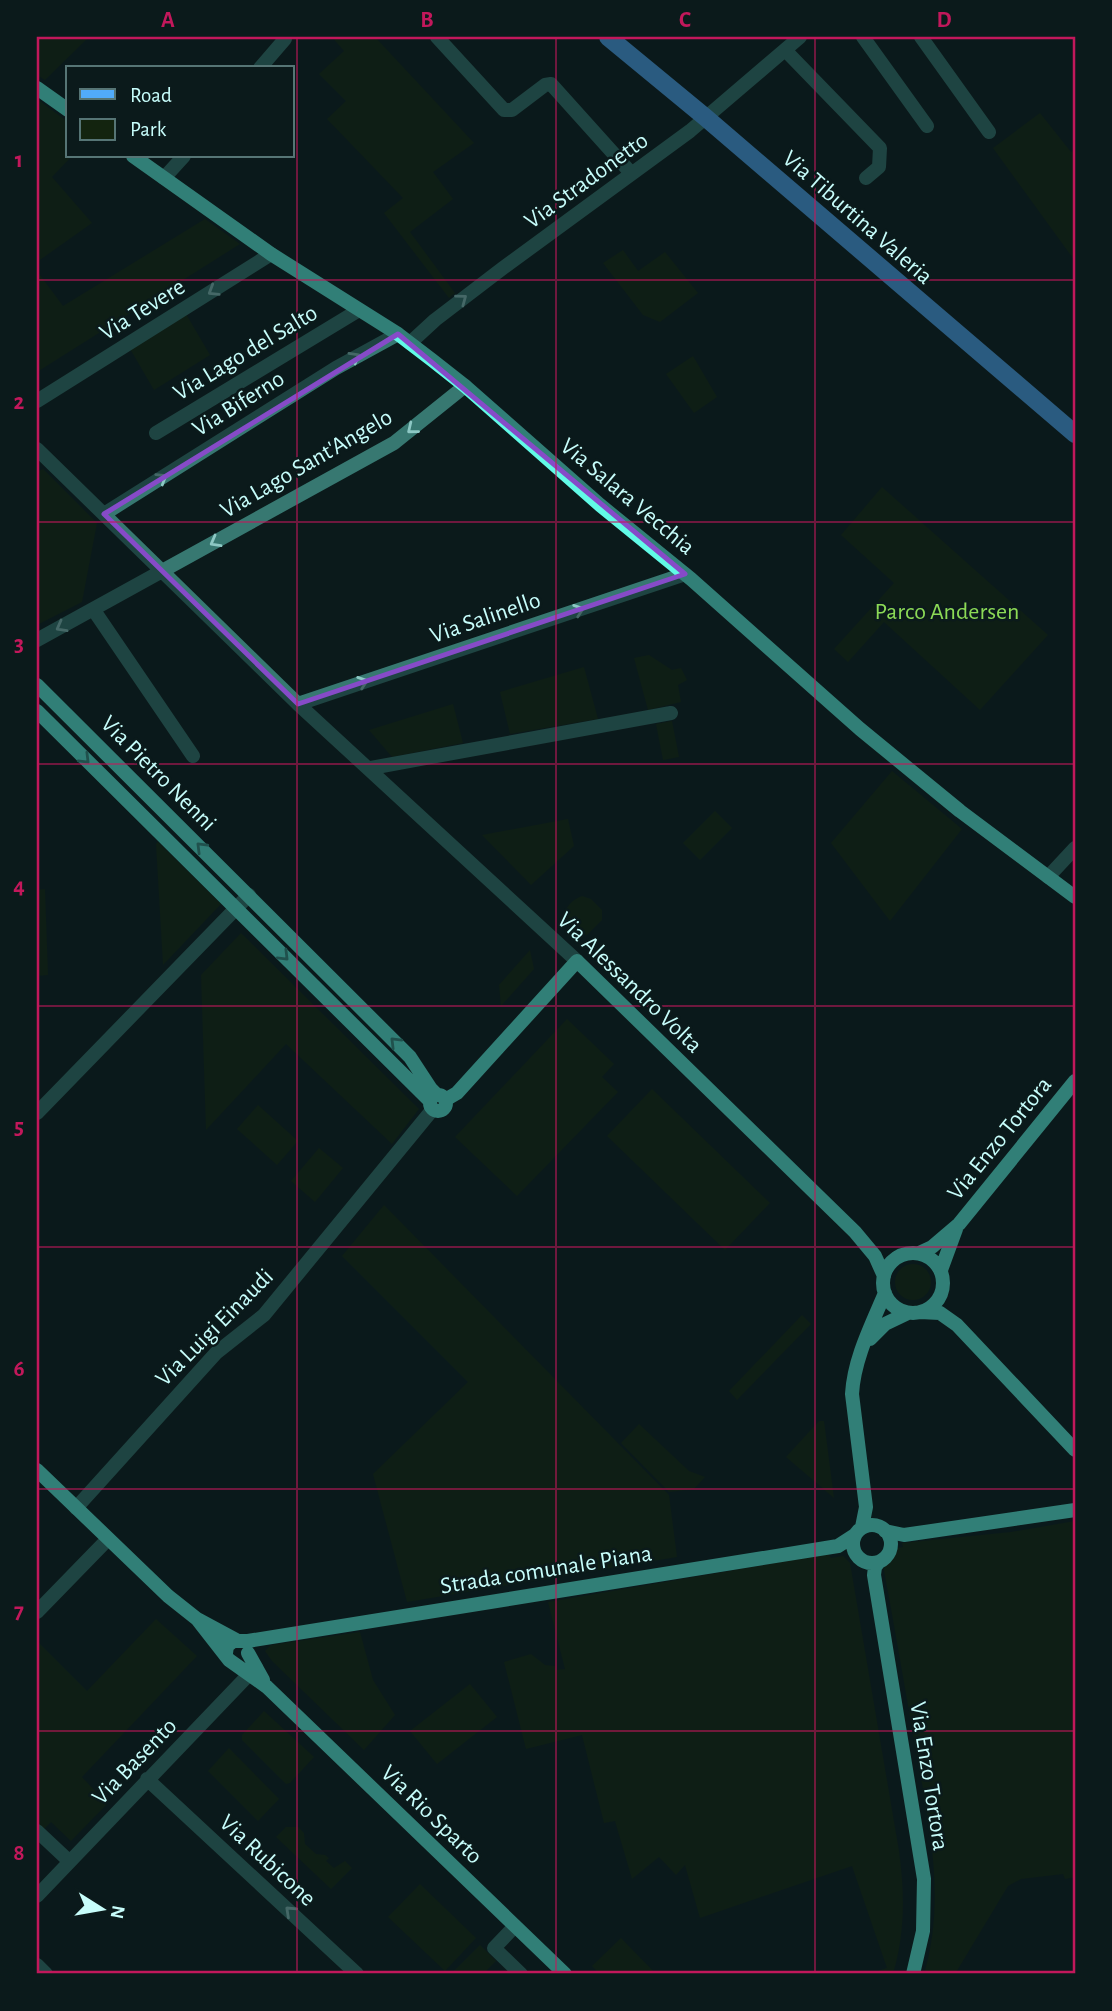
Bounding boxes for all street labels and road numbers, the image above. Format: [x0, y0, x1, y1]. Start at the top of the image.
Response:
street label: Via Stradonetto [520, 128, 653, 233]
street label: Via Tiburtina Valeria [778, 146, 937, 289]
street label: Via Tevere [96, 274, 189, 345]
street label: Via Lago del Salto [169, 301, 322, 405]
street label: Via Biferno [189, 366, 289, 441]
street label: Via Lago Sant'Angelo [216, 405, 397, 523]
street label: Via Salara Vecchia [556, 434, 699, 560]
street label: Via Salinello [427, 588, 544, 648]
street label: Via Pietro Nenni [96, 711, 221, 836]
street label: Via Alessandro Volta [552, 908, 706, 1058]
street label: Via Enzo Tortora [943, 1073, 1056, 1205]
street label: Via Luigi Einaudi [151, 1264, 278, 1391]
street label: Strada comunale Piana [439, 1541, 654, 1599]
street label: Via Enzo Tortora [905, 1700, 953, 1852]
street label: Via Basento [88, 1714, 181, 1810]
street label: Via Rio Sparto [376, 1761, 487, 1869]
street label: Via Rubicone [215, 1810, 320, 1911]

